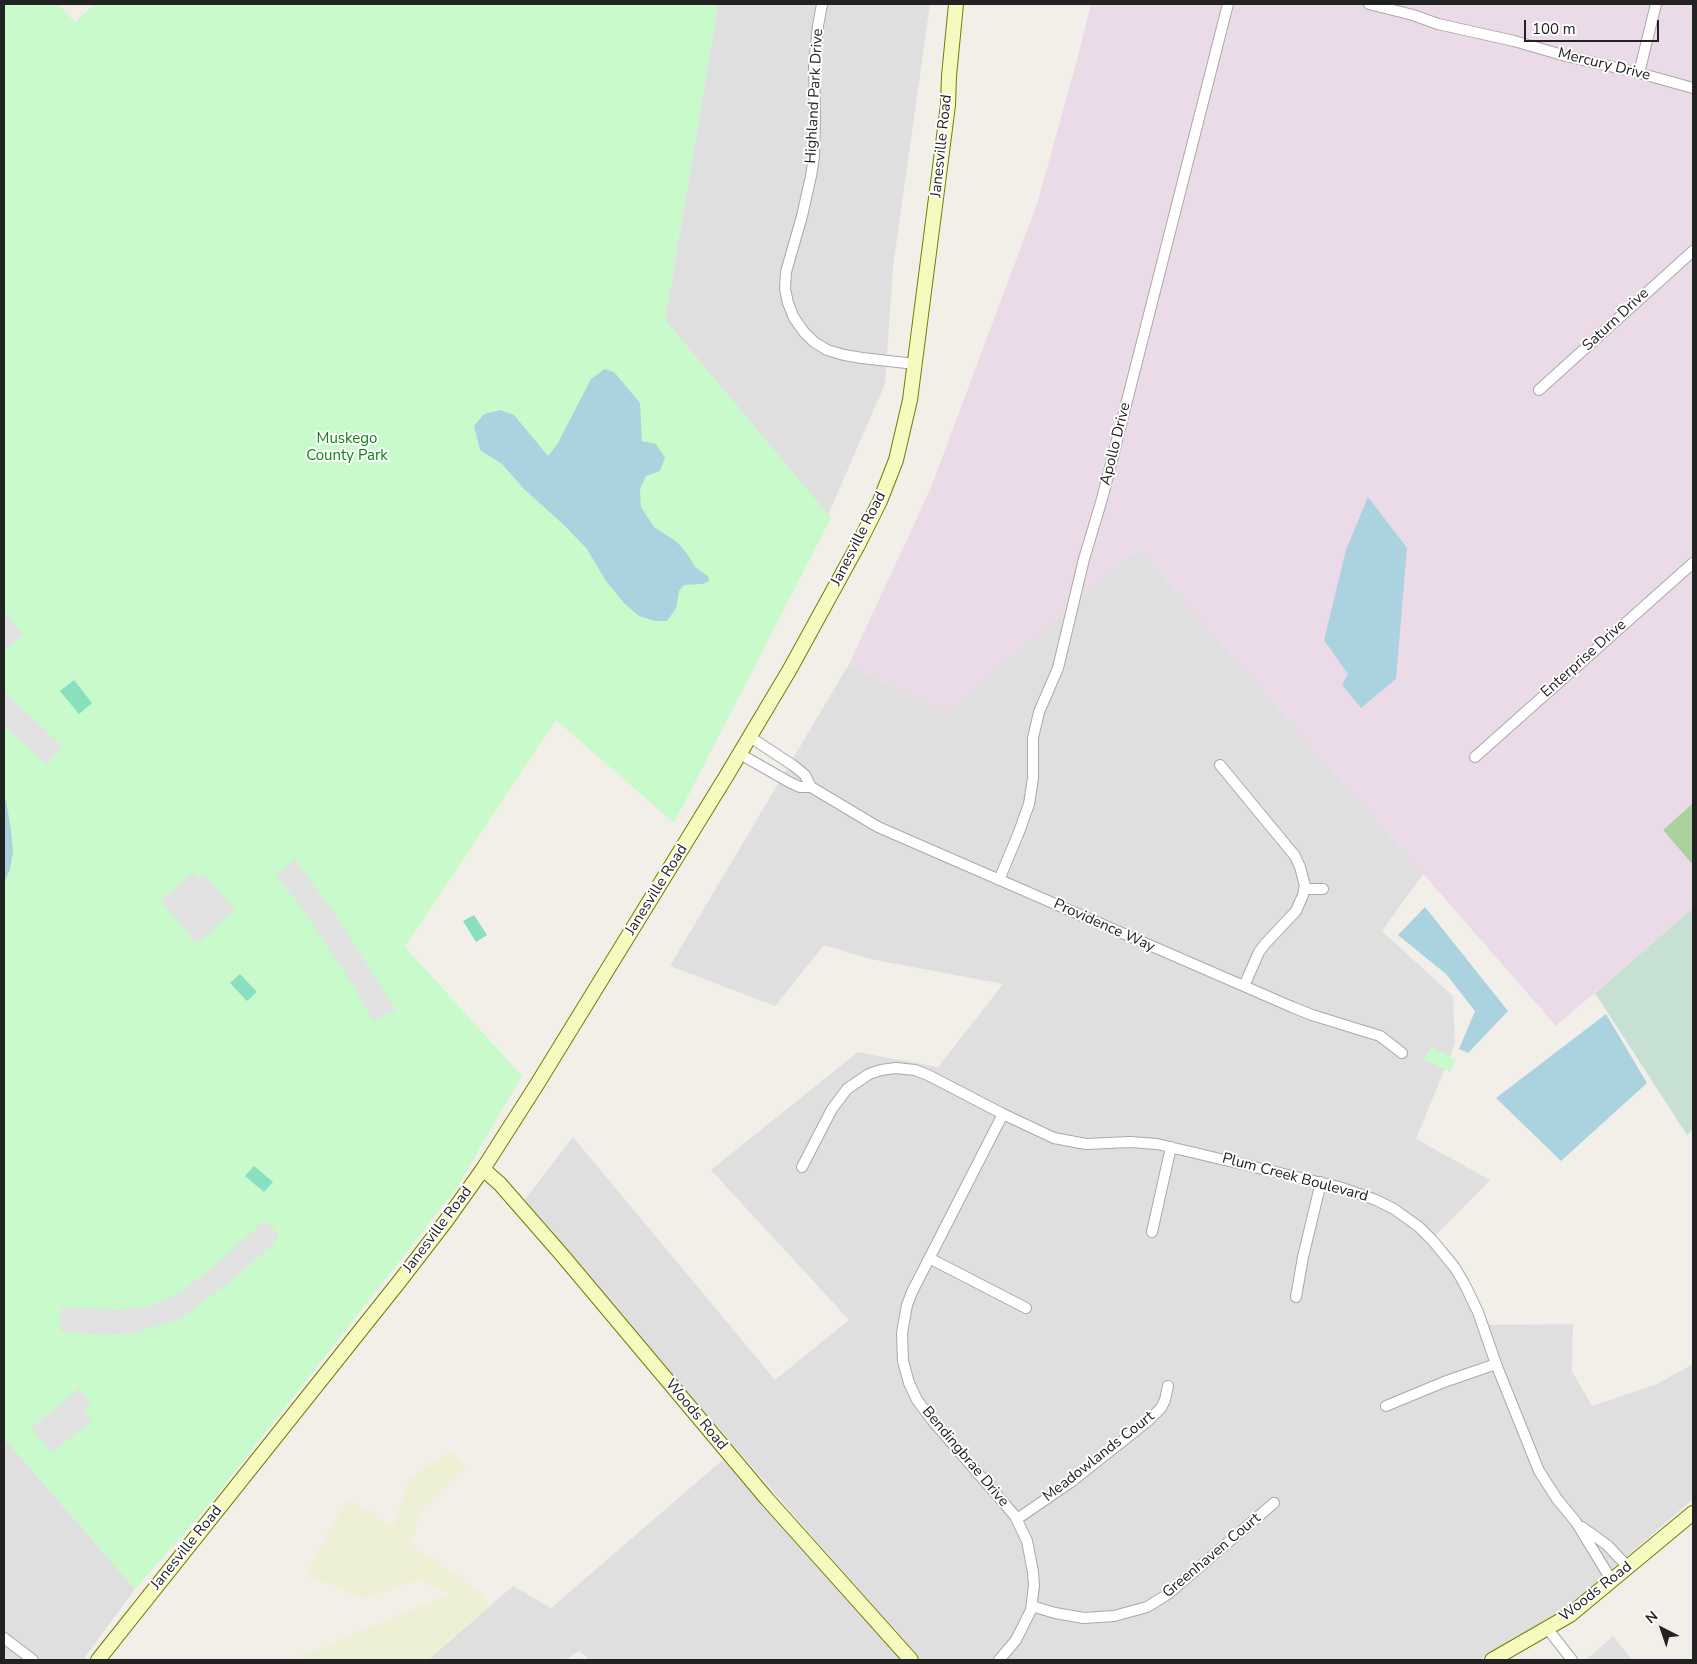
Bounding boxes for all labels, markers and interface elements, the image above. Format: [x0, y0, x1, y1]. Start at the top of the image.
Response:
scale bar [1527, 10, 1662, 42]
text: 100 m [1532, 19, 1576, 39]
street label: Highland Park Drive [802, 28, 828, 164]
street label: Mercury Drive [1556, 45, 1652, 85]
street label: Janesville Road [928, 94, 956, 198]
street label: Saturn Drive [1579, 285, 1653, 355]
street label: Apollo Drive [1097, 401, 1135, 487]
park label: Muskego County Park [306, 430, 388, 465]
street label: Janesville Road [828, 489, 890, 589]
street label: Enterprise Drive [1538, 616, 1630, 702]
street label: Janesville Road [622, 842, 692, 938]
street label: Providence Way [1050, 896, 1158, 956]
street label: Plum Creek Boulevard [1220, 1150, 1370, 1206]
street label: Janesville Road [400, 1183, 476, 1277]
street label: Woods Road [661, 1376, 731, 1454]
street label: Bendingbrae Drive [918, 1403, 1012, 1511]
street label: Meadowlands Court [1040, 1408, 1158, 1506]
street label: Janesville Road [148, 1502, 226, 1594]
street label: Greenhaven Court [1159, 1510, 1265, 1602]
street label: Woods Road [1556, 1558, 1636, 1626]
north arrow [1637, 1604, 1687, 1654]
text: N [1642, 1607, 1662, 1628]

